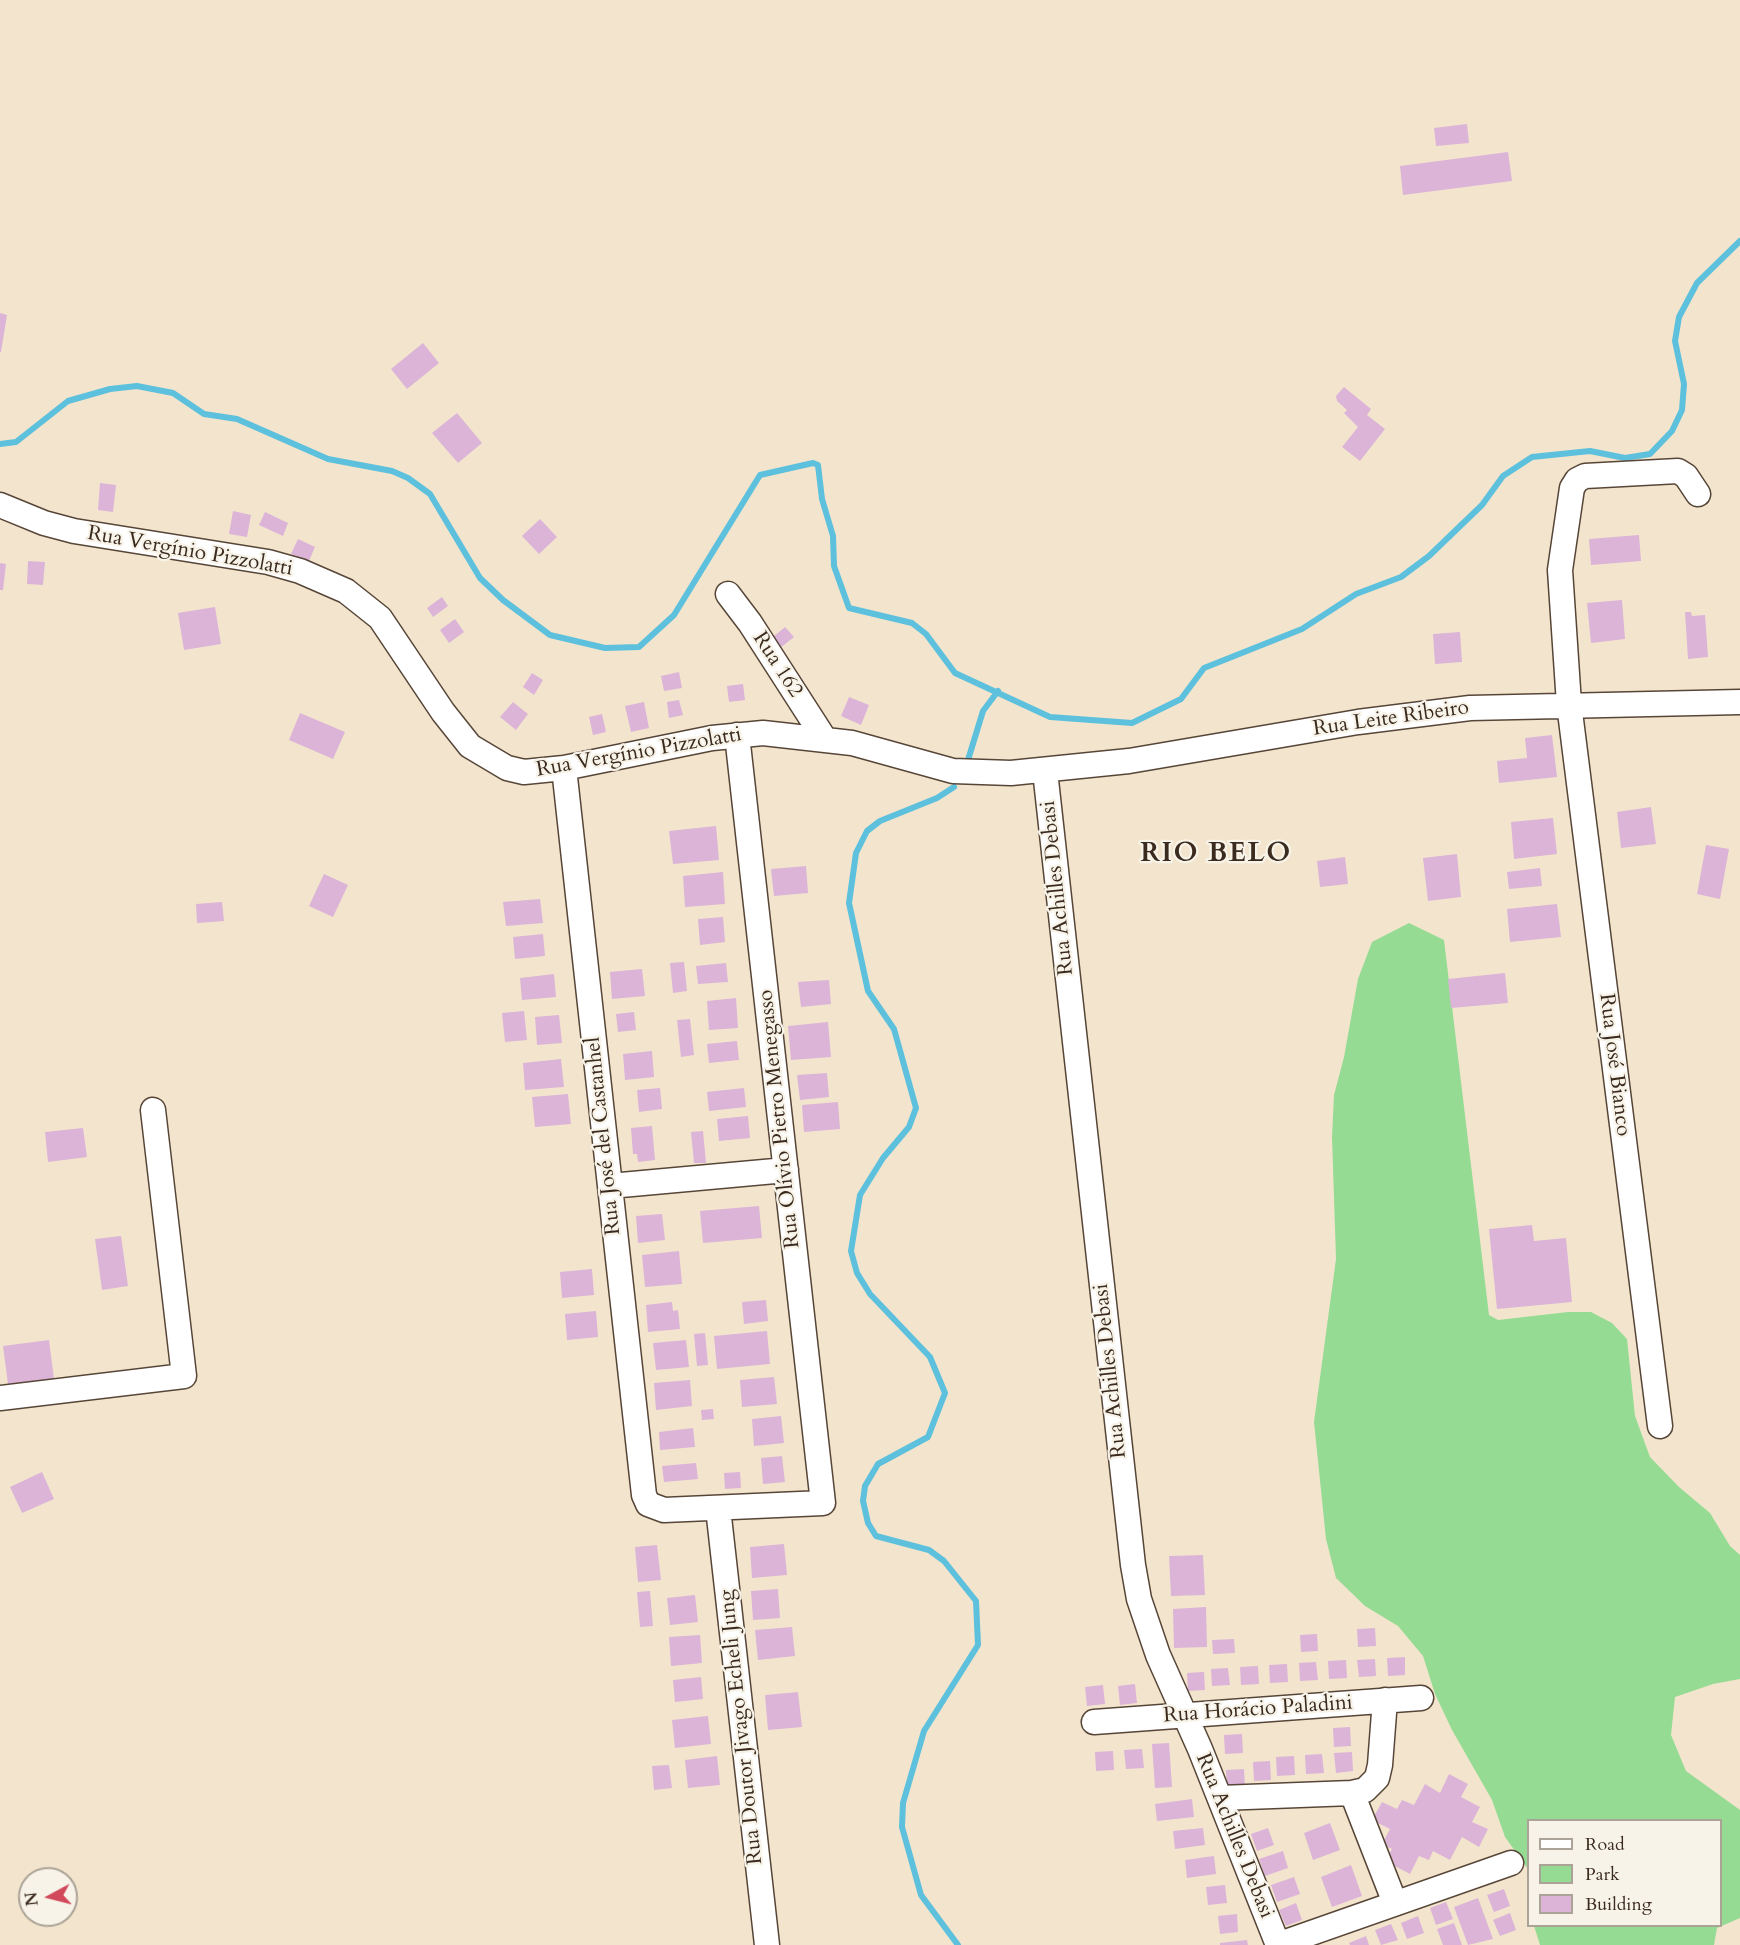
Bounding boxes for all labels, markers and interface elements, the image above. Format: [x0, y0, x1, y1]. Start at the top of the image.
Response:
street label: Rua Vergínio Pizzolatti [85, 522, 295, 582]
street label: Rua 162 [747, 628, 807, 702]
street label: Rua Leite Ribeiro [1312, 696, 1470, 742]
street label: Rua Vergínio Pizzolatti [534, 723, 744, 783]
street label: Rua Achilles Debasi [1036, 799, 1080, 977]
district label: RIO BELO [1140, 839, 1292, 871]
street label: Rua Olívio Pietro Menegasso [754, 988, 806, 1250]
street label: Rua José Bianco [1593, 992, 1635, 1138]
street label: Rua José del Castanhel [581, 1036, 627, 1236]
street label: Rua Achilles Debasi [1089, 1282, 1133, 1460]
street label: Rua Doutor Jivago Echeli Jung [715, 1588, 769, 1866]
street label: Rua Horácio Paladini [1162, 1691, 1354, 1729]
street label: Rua Achilles Debasi [1189, 1750, 1279, 1922]
legend [1527, 1819, 1722, 1927]
text: Road [1585, 1832, 1625, 1857]
text: Park [1585, 1862, 1620, 1887]
north arrow [18, 1867, 78, 1927]
text: N [20, 1891, 44, 1907]
text: Building [1585, 1892, 1652, 1917]

